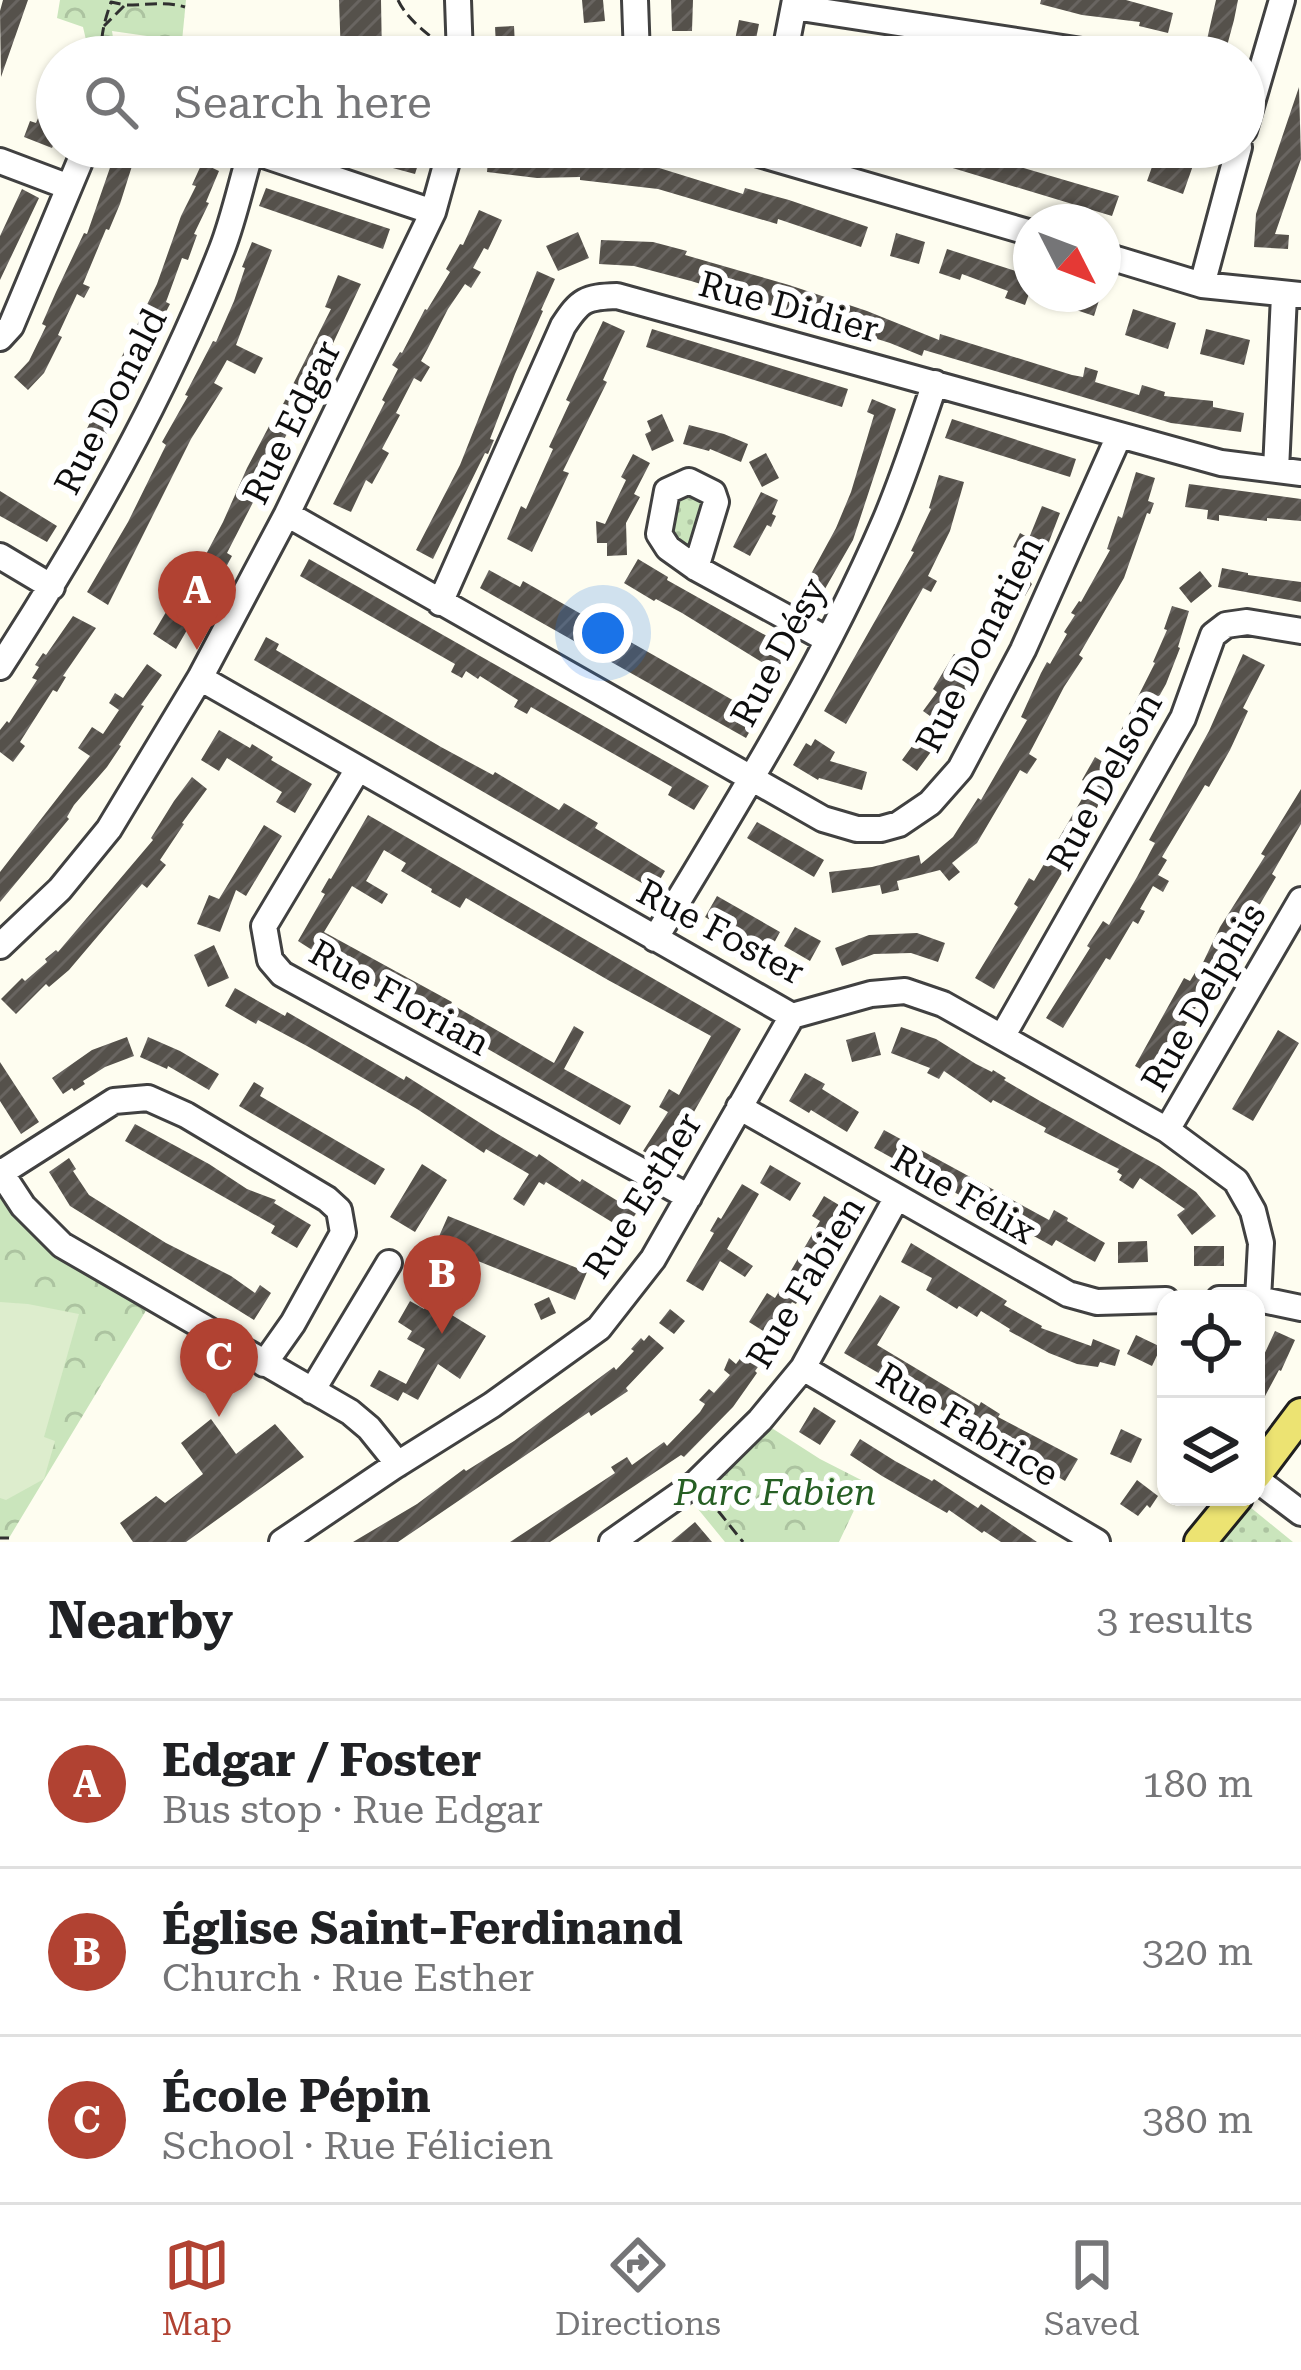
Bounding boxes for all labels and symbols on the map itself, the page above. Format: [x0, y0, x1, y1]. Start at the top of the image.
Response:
north arrow [1013, 204, 1121, 312]
street label: Rue Didier [694, 263, 883, 351]
street label: Rue Donald [46, 302, 176, 501]
street label: Rue Edgar [234, 334, 349, 511]
street label: Rue Donatien [908, 530, 1052, 759]
pin: A [158, 551, 236, 650]
street label: Rue Désy [722, 571, 836, 734]
your location [573, 603, 633, 663]
street label: Rue Delson [1039, 685, 1171, 878]
street label: Rue Foster [630, 871, 811, 993]
street label: Rue Delphis [1133, 896, 1274, 1099]
street label: Rue Florian [302, 931, 497, 1065]
street label: Rue Esther [575, 1105, 710, 1286]
street label: Rue Félix [884, 1137, 1043, 1253]
street label: Rue Fabien [738, 1189, 873, 1376]
pin: B [403, 1235, 481, 1334]
pin: C [180, 1318, 258, 1417]
street label: Rue Fabrice [869, 1354, 1066, 1495]
park label: Parc Fabien [673, 1472, 876, 1514]

